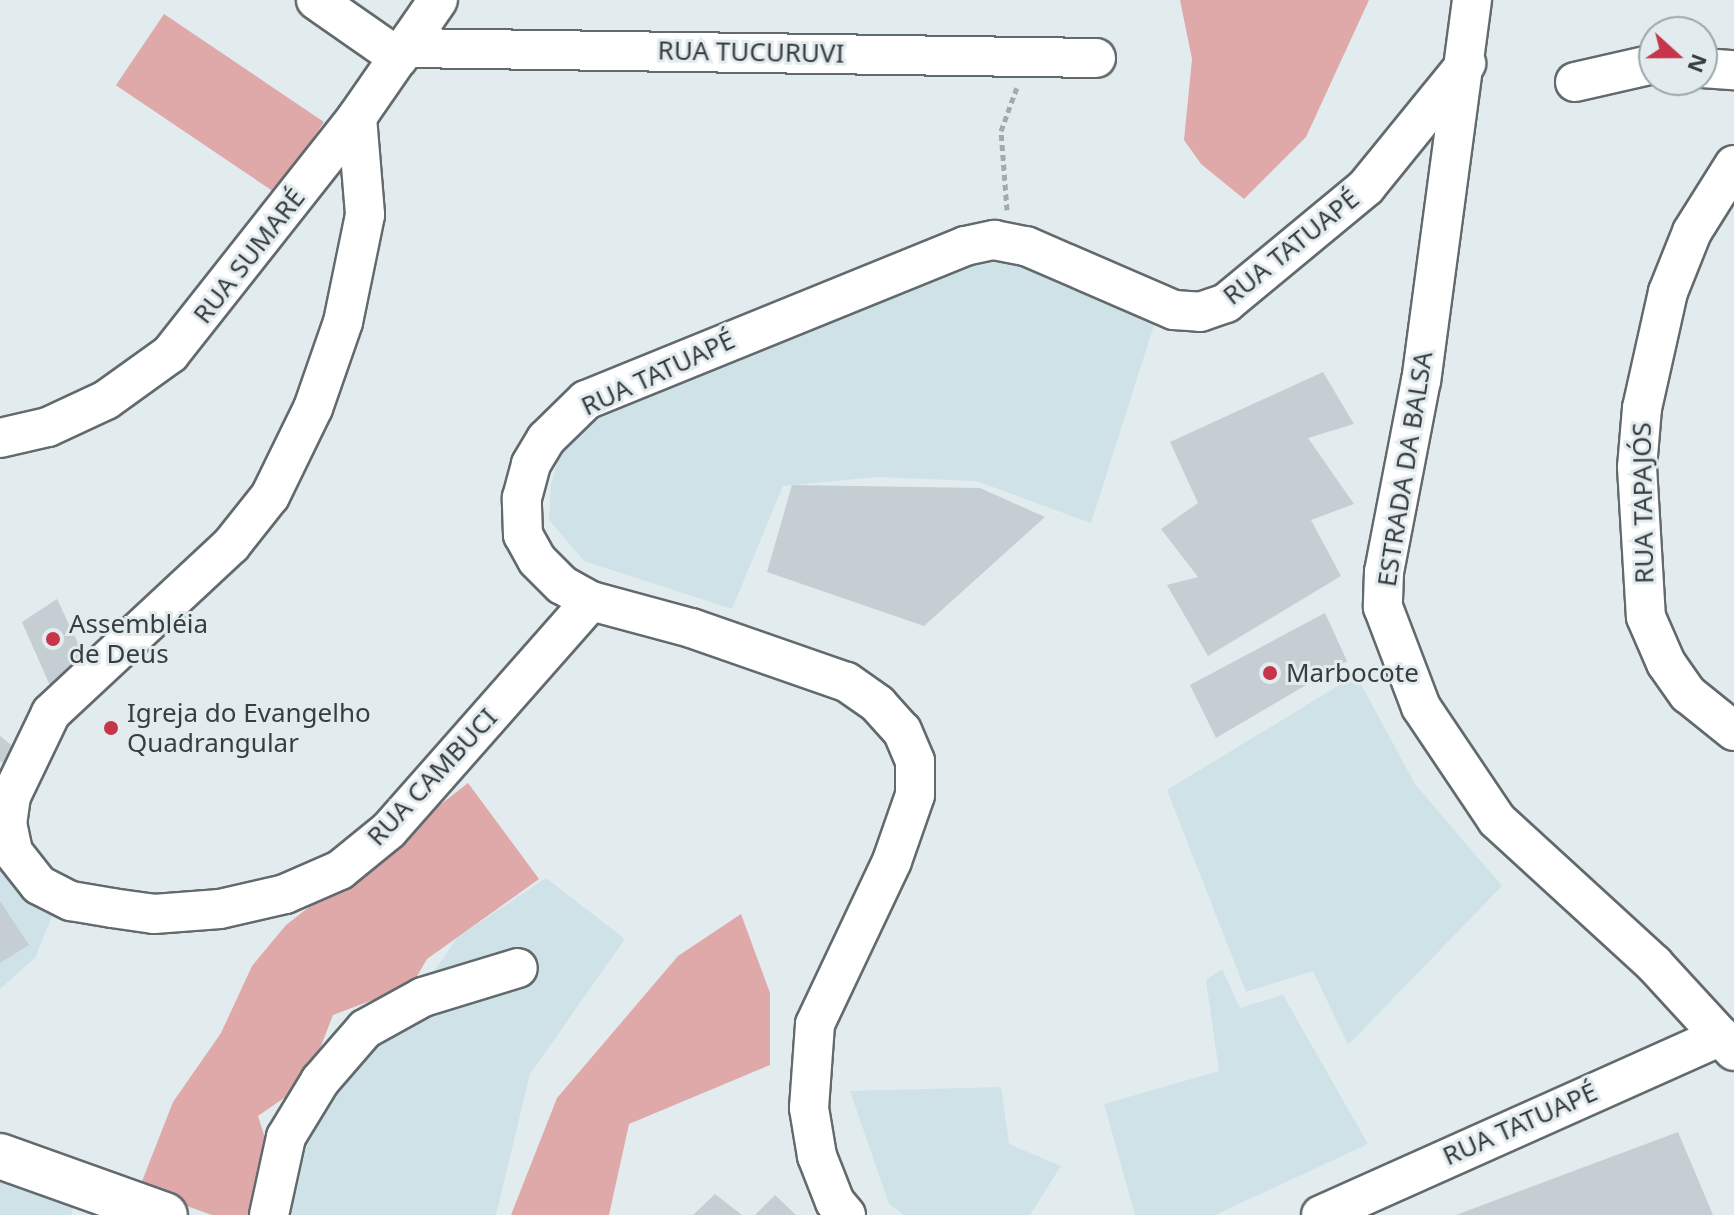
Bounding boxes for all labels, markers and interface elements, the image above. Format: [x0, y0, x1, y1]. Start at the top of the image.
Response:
north arrow [1638, 16, 1718, 96]
street label: RUA TUCURUVI [657, 35, 845, 69]
text: N [1681, 50, 1716, 78]
street label: RUA SUMARÉ [187, 182, 311, 330]
street label: RUA TATUAPÉ [1217, 183, 1365, 311]
street label: RUA TATUAPÉ [576, 324, 740, 422]
street label: ESTRADA DA BALSA [1371, 349, 1439, 589]
street label: RUA TAPAJÓS [1626, 422, 1660, 584]
place label: Assembléia de Deus [69, 608, 208, 670]
marker: Assembléia de Deus [44, 630, 62, 648]
place label: Marbocote [1286, 657, 1419, 689]
marker: Marbocote [1261, 664, 1279, 682]
place label: Igreja do Evangelho Quadrangular [127, 697, 371, 758]
street label: RUA CAMBUCI [361, 702, 503, 852]
marker: Igreja do Evangelho Quadrangular [102, 719, 120, 737]
street label: RUA TATUAPÉ [1438, 1076, 1602, 1172]

